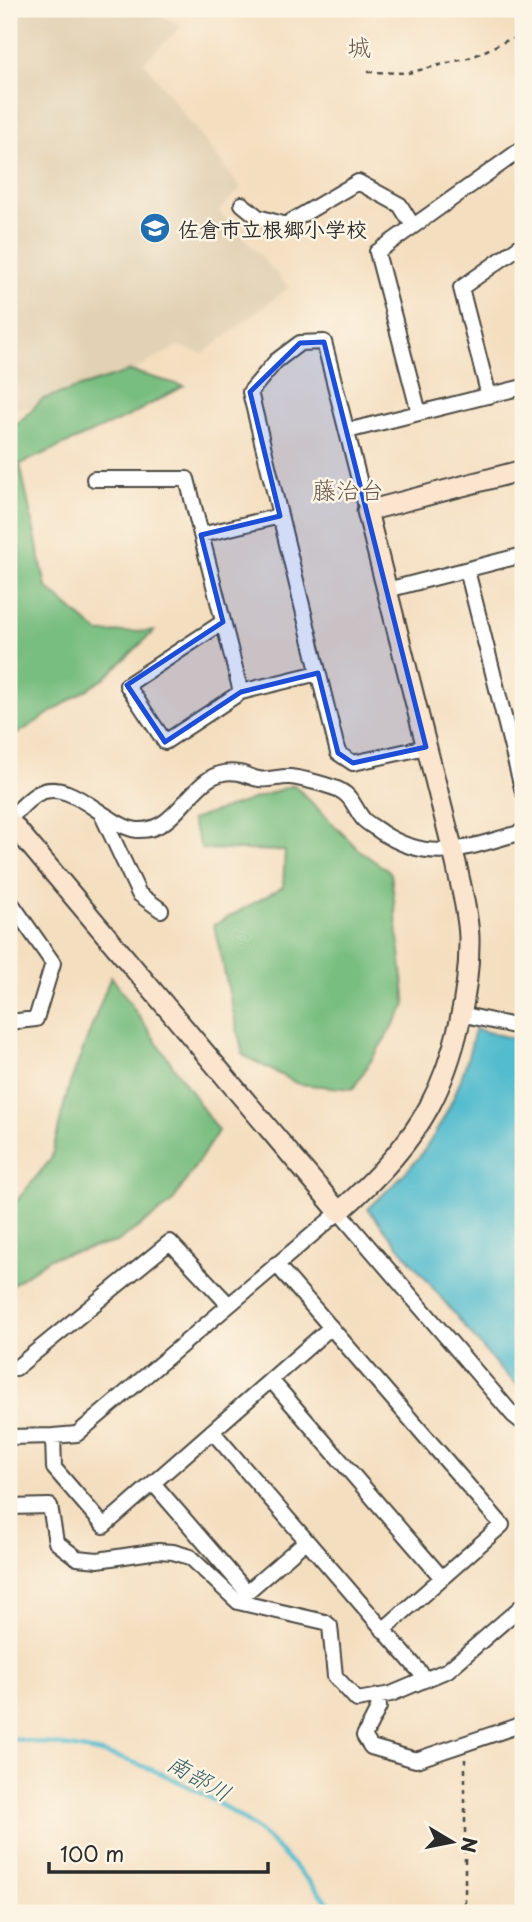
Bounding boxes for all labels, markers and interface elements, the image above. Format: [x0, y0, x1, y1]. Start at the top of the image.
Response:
district label: 城 [347, 28, 371, 64]
school or university icon: 佐倉市立根郷小学校 [138, 211, 172, 245]
place label: 佐倉市立根郷小学校 [178, 212, 367, 244]
district label: 藤治台 [312, 471, 384, 507]
water label: 南部川 [161, 1745, 239, 1809]
north arrow [416, 1806, 486, 1876]
scale bar [49, 1831, 268, 1875]
text: N [455, 1835, 485, 1855]
text: 100 m [60, 1837, 124, 1869]

